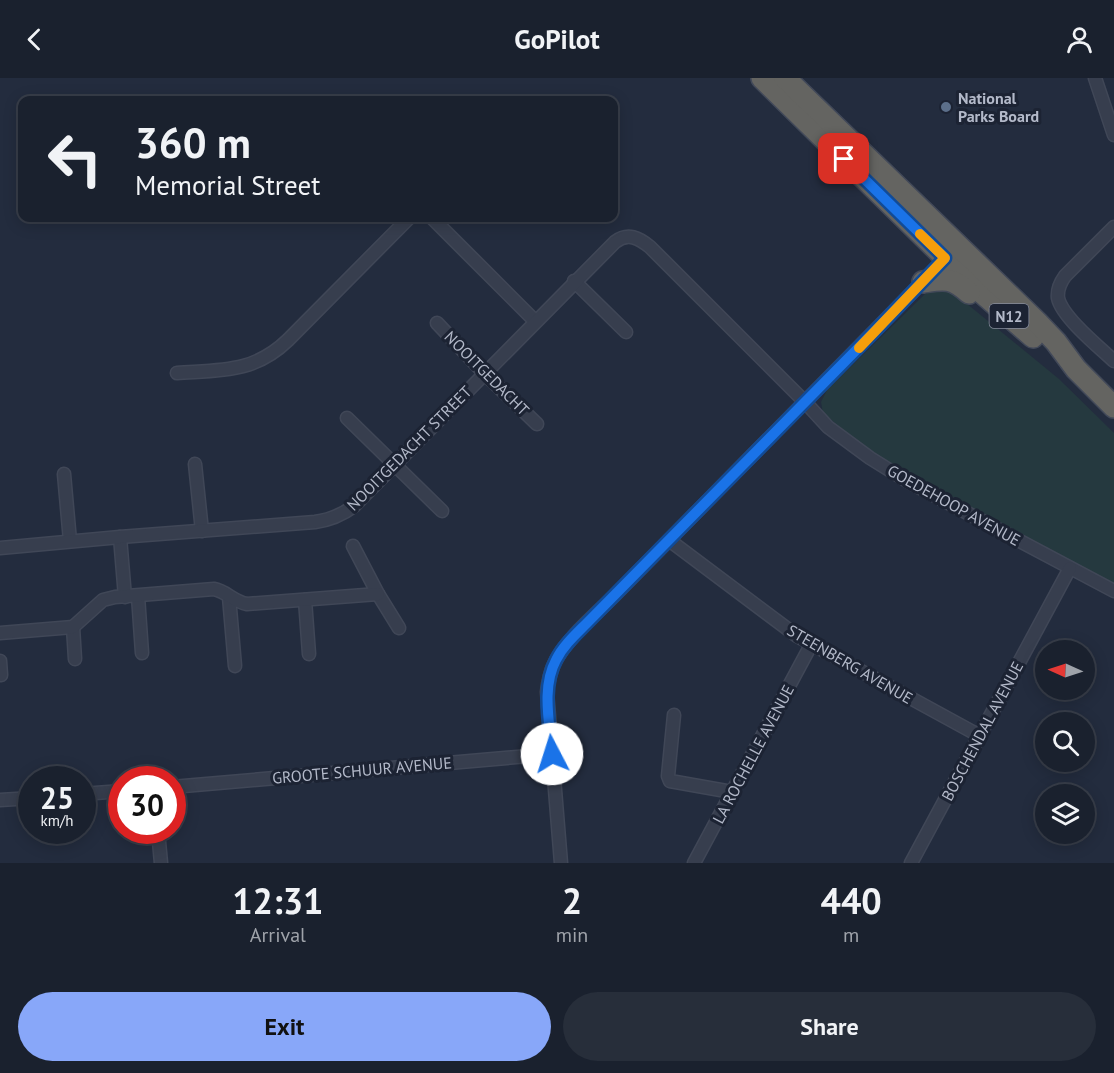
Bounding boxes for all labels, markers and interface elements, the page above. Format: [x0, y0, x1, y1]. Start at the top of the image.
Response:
text: GoPilot [514, 22, 600, 56]
icon: back [18, 23, 51, 56]
icon: person [1063, 23, 1096, 56]
place label: National Parks Board [958, 88, 1039, 126]
marker: National Parks Board [939, 100, 953, 114]
text: 360 m [135, 115, 251, 170]
icon: left [36, 120, 114, 198]
pin [818, 133, 869, 184]
icon: arrive [827, 142, 860, 175]
text: Memorial Street [135, 168, 320, 202]
road number: N12 [990, 304, 1028, 328]
street label: NOOITGEDACHT [440, 326, 534, 420]
street label: NOOITGEDACHT STREET [342, 381, 476, 515]
street label: GOEDEHOOP AVENUE [884, 460, 1024, 550]
street label: STEENBERG AVENUE [784, 620, 916, 708]
north arrow [1035, 640, 1095, 700]
map controls [1035, 640, 1095, 844]
street label: BOSCHENDAL AVENUE [937, 658, 1027, 804]
street label: LA ROCHELLE AVENUE [708, 681, 798, 827]
button: search [1035, 712, 1095, 772]
position arrow [520, 722, 584, 786]
street label: GROOTE SCHUUR AVENUE [271, 752, 453, 788]
speed limit sign: 30 [108, 766, 186, 844]
text: 25 [40, 778, 74, 817]
button: layers [1035, 784, 1095, 844]
text: km/h [41, 811, 73, 830]
text: 12:31 [232, 877, 324, 924]
text: 2 [562, 877, 582, 924]
text: 440 [821, 877, 882, 924]
text: Arrival [250, 922, 306, 948]
text: min [556, 922, 588, 948]
text: m [843, 922, 859, 948]
button: Exit [18, 992, 551, 1061]
button: Share [563, 992, 1096, 1061]

